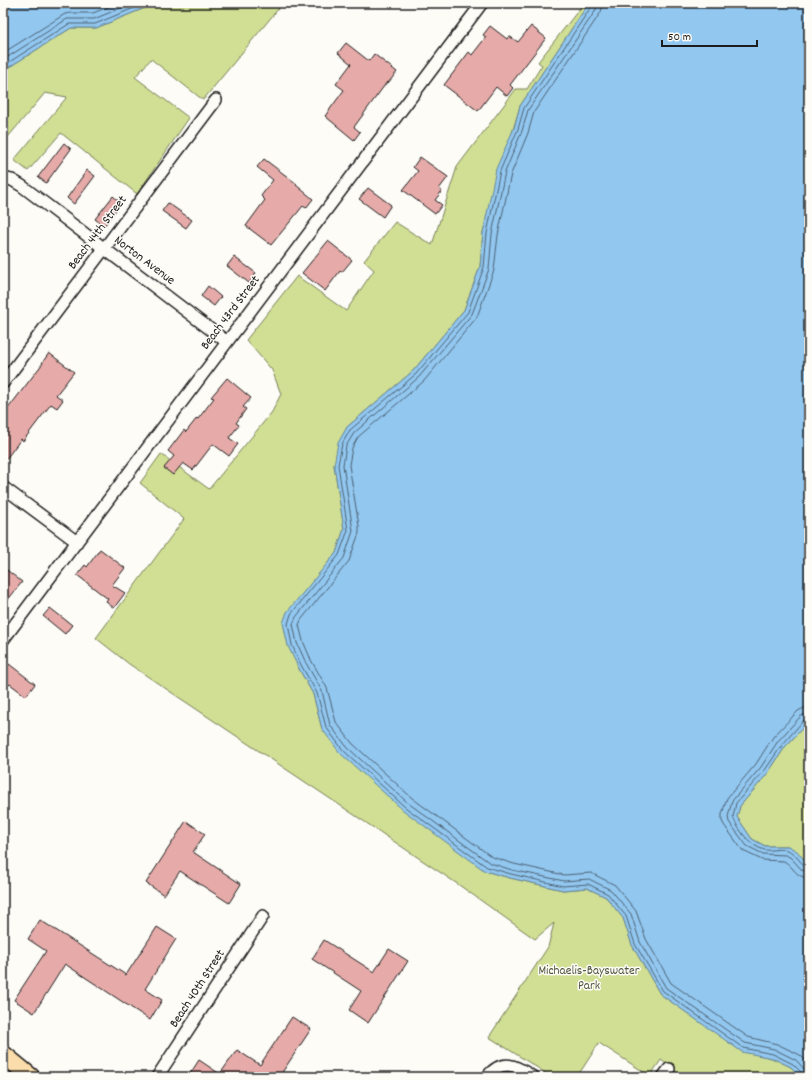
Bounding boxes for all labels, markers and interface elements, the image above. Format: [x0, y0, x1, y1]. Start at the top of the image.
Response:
scale bar [662, 22, 757, 48]
text: 50 m [668, 29, 691, 46]
street label: Beach 44th Street [64, 192, 132, 274]
street label: Norton Avenue [109, 232, 179, 290]
street label: Beach 43rd Street [197, 272, 265, 354]
street label: Beach 40th Street [166, 946, 231, 1032]
park label: Michaelis-Bayswater Park [538, 962, 640, 996]

